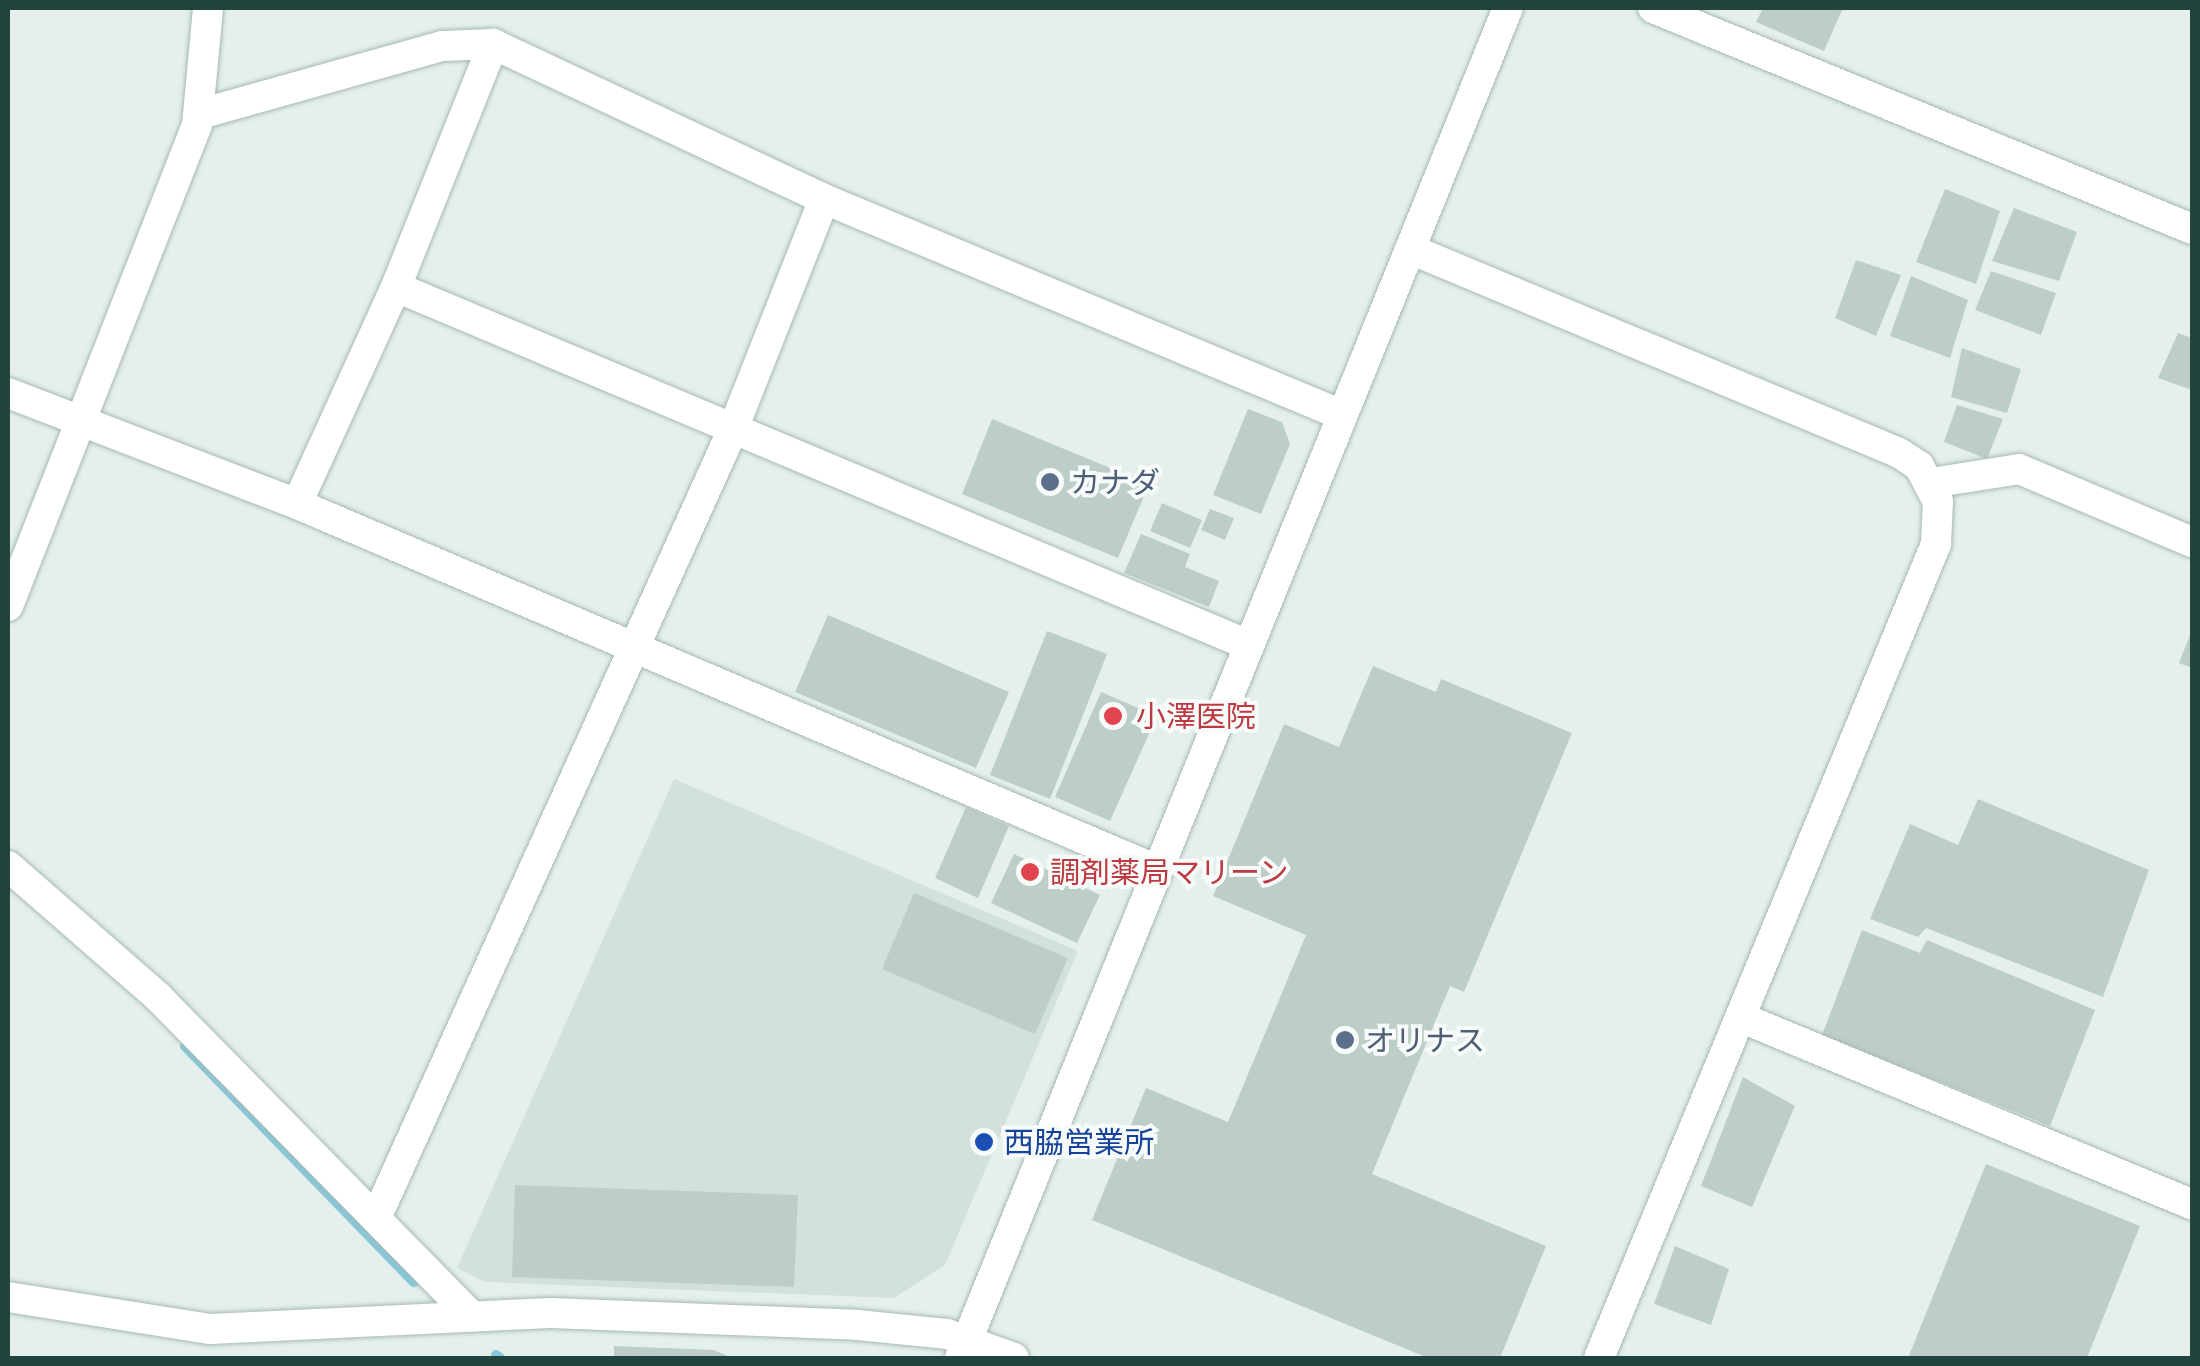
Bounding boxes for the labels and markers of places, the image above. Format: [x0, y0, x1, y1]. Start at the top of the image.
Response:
place label: カナダ [1070, 464, 1160, 500]
marker: カナダ [1039, 471, 1061, 493]
place label: 小澤医院 [1136, 698, 1256, 734]
marker: 小澤医院 [1100, 703, 1126, 729]
place label: 調剤薬局マリーン [1050, 854, 1290, 890]
marker: 調剤薬局マリーン [1019, 861, 1041, 883]
place label: オリナス [1365, 1022, 1485, 1058]
marker: オリナス [1334, 1029, 1356, 1051]
place label: 西脇営業所 [1004, 1124, 1154, 1160]
marker: 西脇営業所 [973, 1131, 995, 1153]

